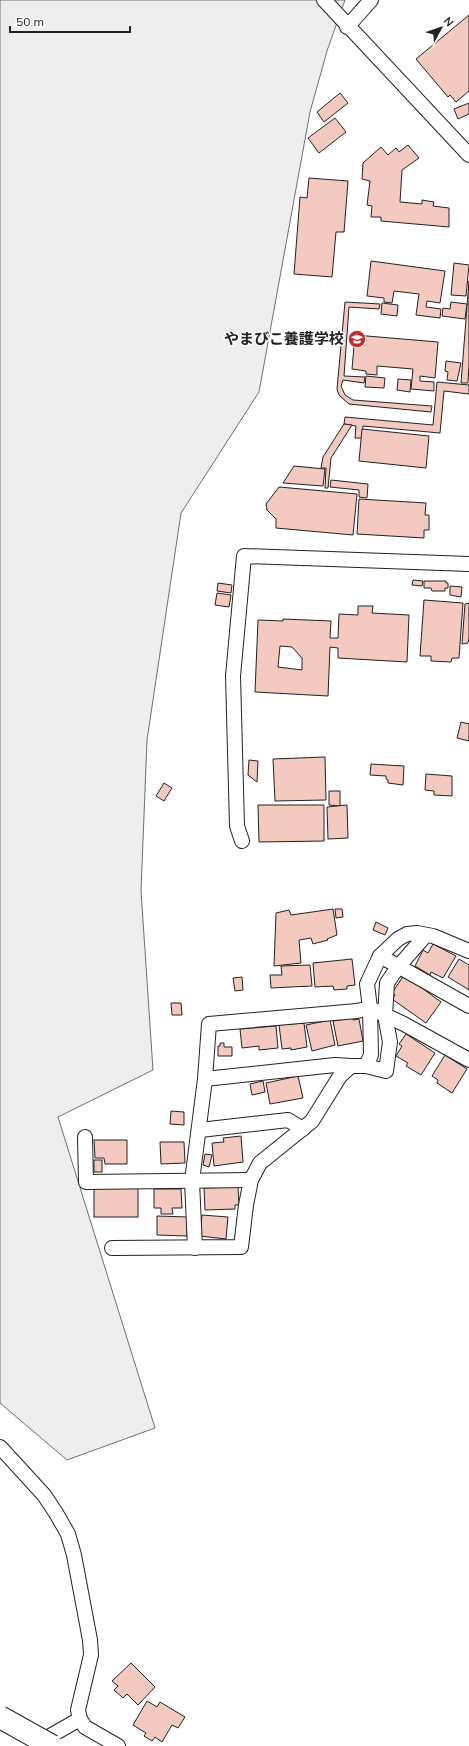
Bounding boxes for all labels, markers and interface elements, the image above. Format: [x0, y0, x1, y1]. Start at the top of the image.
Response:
scale bar [10, 8, 130, 34]
north arrow [421, 8, 461, 48]
text: 50 m [16, 14, 44, 29]
text: N [441, 14, 457, 29]
place label: やまびこ養護学校 [224, 329, 344, 348]
school or university icon: やまびこ養護学校 [347, 329, 367, 349]

